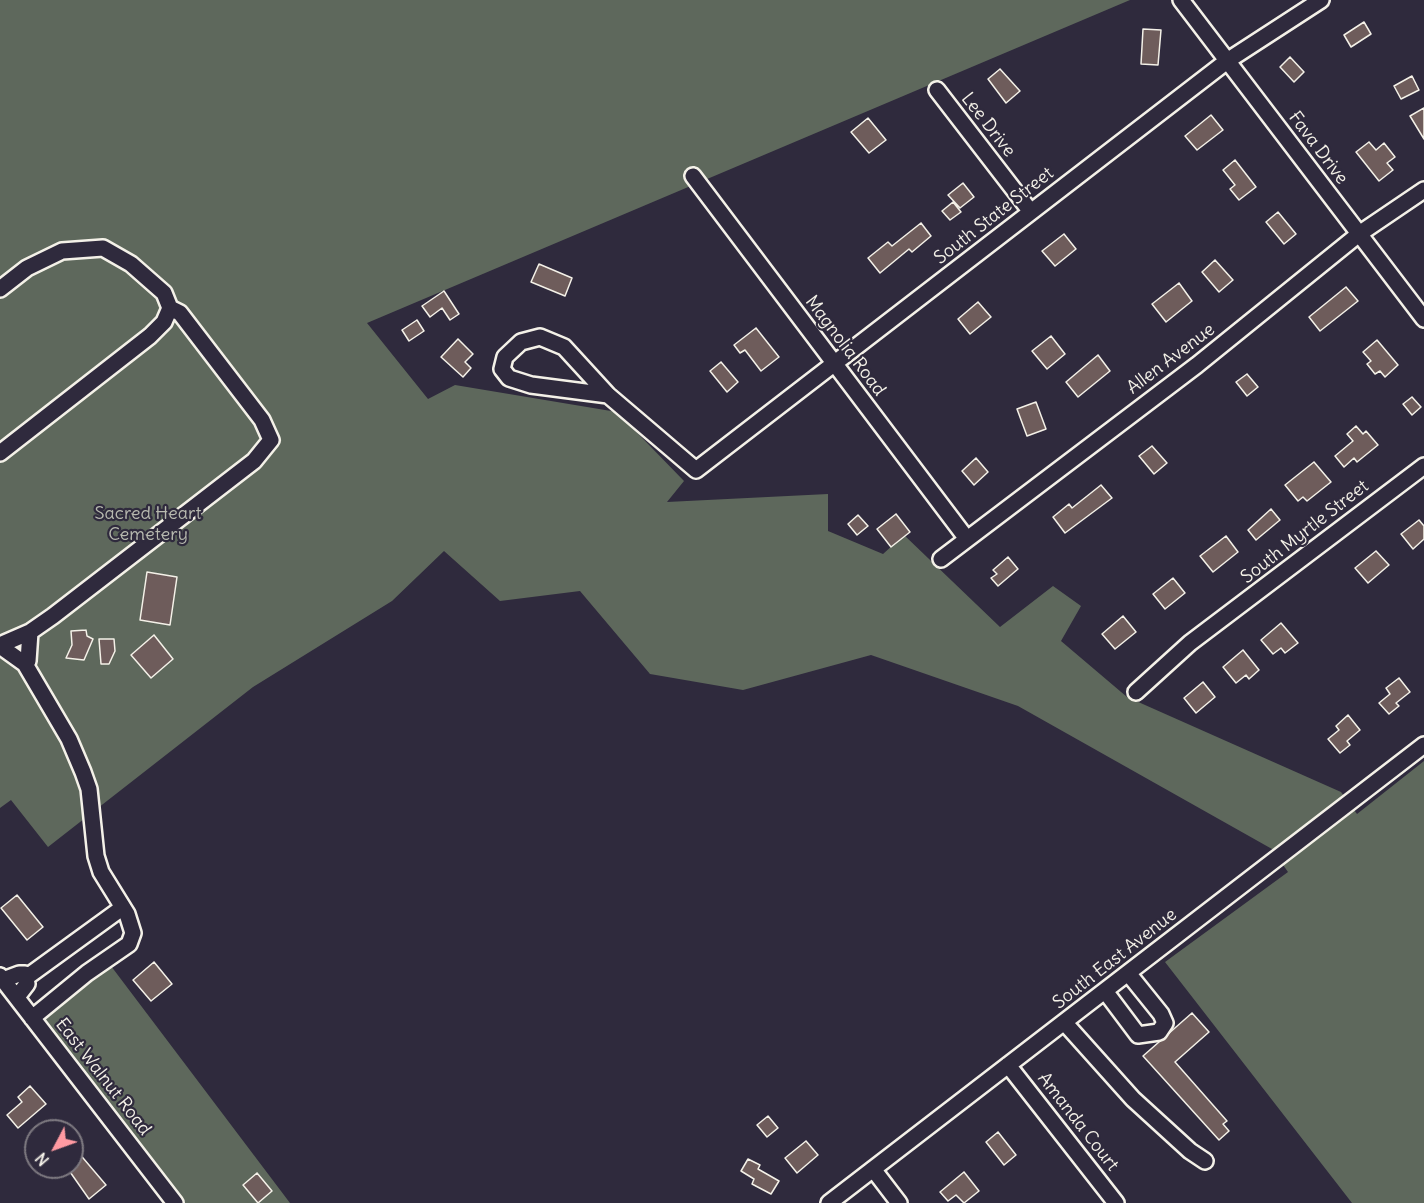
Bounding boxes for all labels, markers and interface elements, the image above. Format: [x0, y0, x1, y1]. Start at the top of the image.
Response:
street label: Lee Drive [956, 89, 1020, 161]
street label: Fava Drive [1284, 107, 1352, 189]
street label: South State Street [930, 163, 1058, 269]
street label: Magnolia Road [800, 292, 890, 400]
street label: Allen Avenue [1123, 319, 1219, 399]
street label: South Myrtle Street [1237, 476, 1373, 588]
park label: Sacred Heart Cemetery [95, 503, 201, 546]
street label: South East Avenue [1049, 904, 1181, 1014]
street label: East Walnut Road [51, 1014, 155, 1140]
street label: Amanda Court [1033, 1069, 1123, 1175]
north arrow [24, 1119, 84, 1179]
text: N [31, 1149, 53, 1170]

